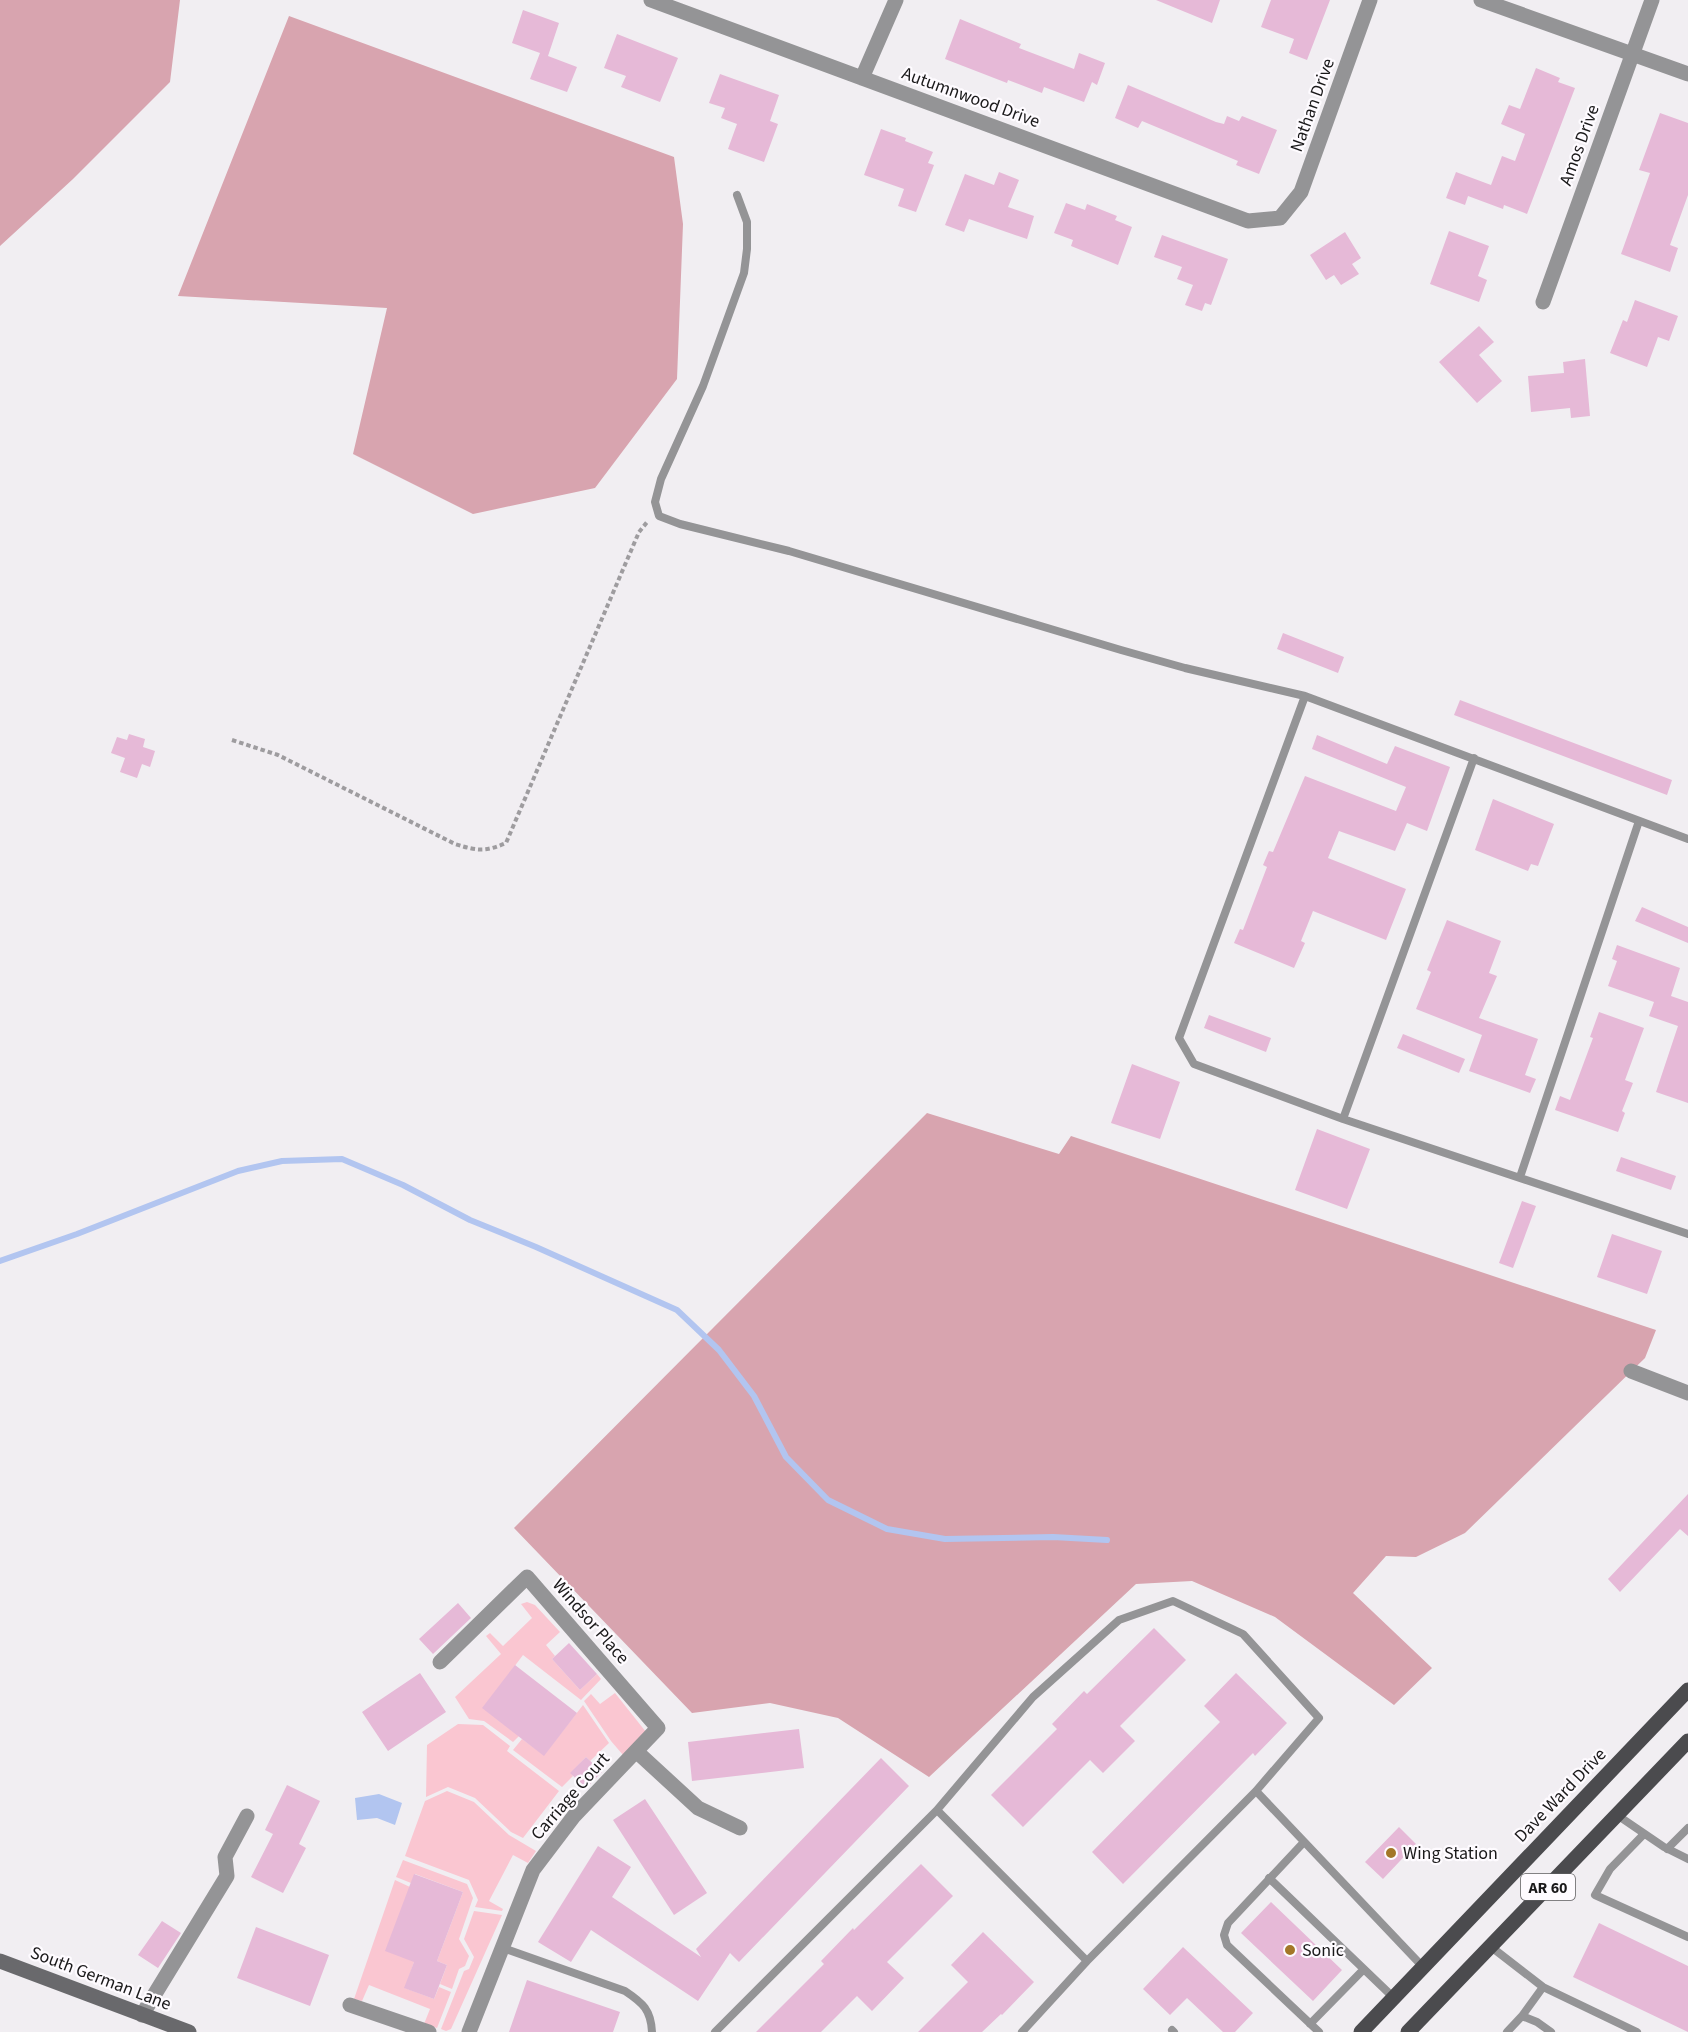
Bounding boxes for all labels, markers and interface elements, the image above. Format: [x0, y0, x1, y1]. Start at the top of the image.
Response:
street label: Nathan Drive [1284, 55, 1341, 155]
street label: Autumnwood Drive [898, 61, 1043, 134]
street label: Amos Drive [1553, 101, 1606, 189]
street label: Windsor Place [546, 1573, 635, 1670]
street label: Dave Ward Drive [1509, 1743, 1612, 1848]
street label: Carriage Court [525, 1747, 616, 1846]
place label: Wing Station [1403, 1841, 1498, 1866]
marker: Wing Station [1384, 1846, 1398, 1860]
road number: AR 60 [1521, 1874, 1575, 1900]
place label: Sonic [1302, 1938, 1344, 1963]
street label: South German Lane [27, 1940, 175, 2017]
marker: Sonic [1283, 1943, 1297, 1957]

